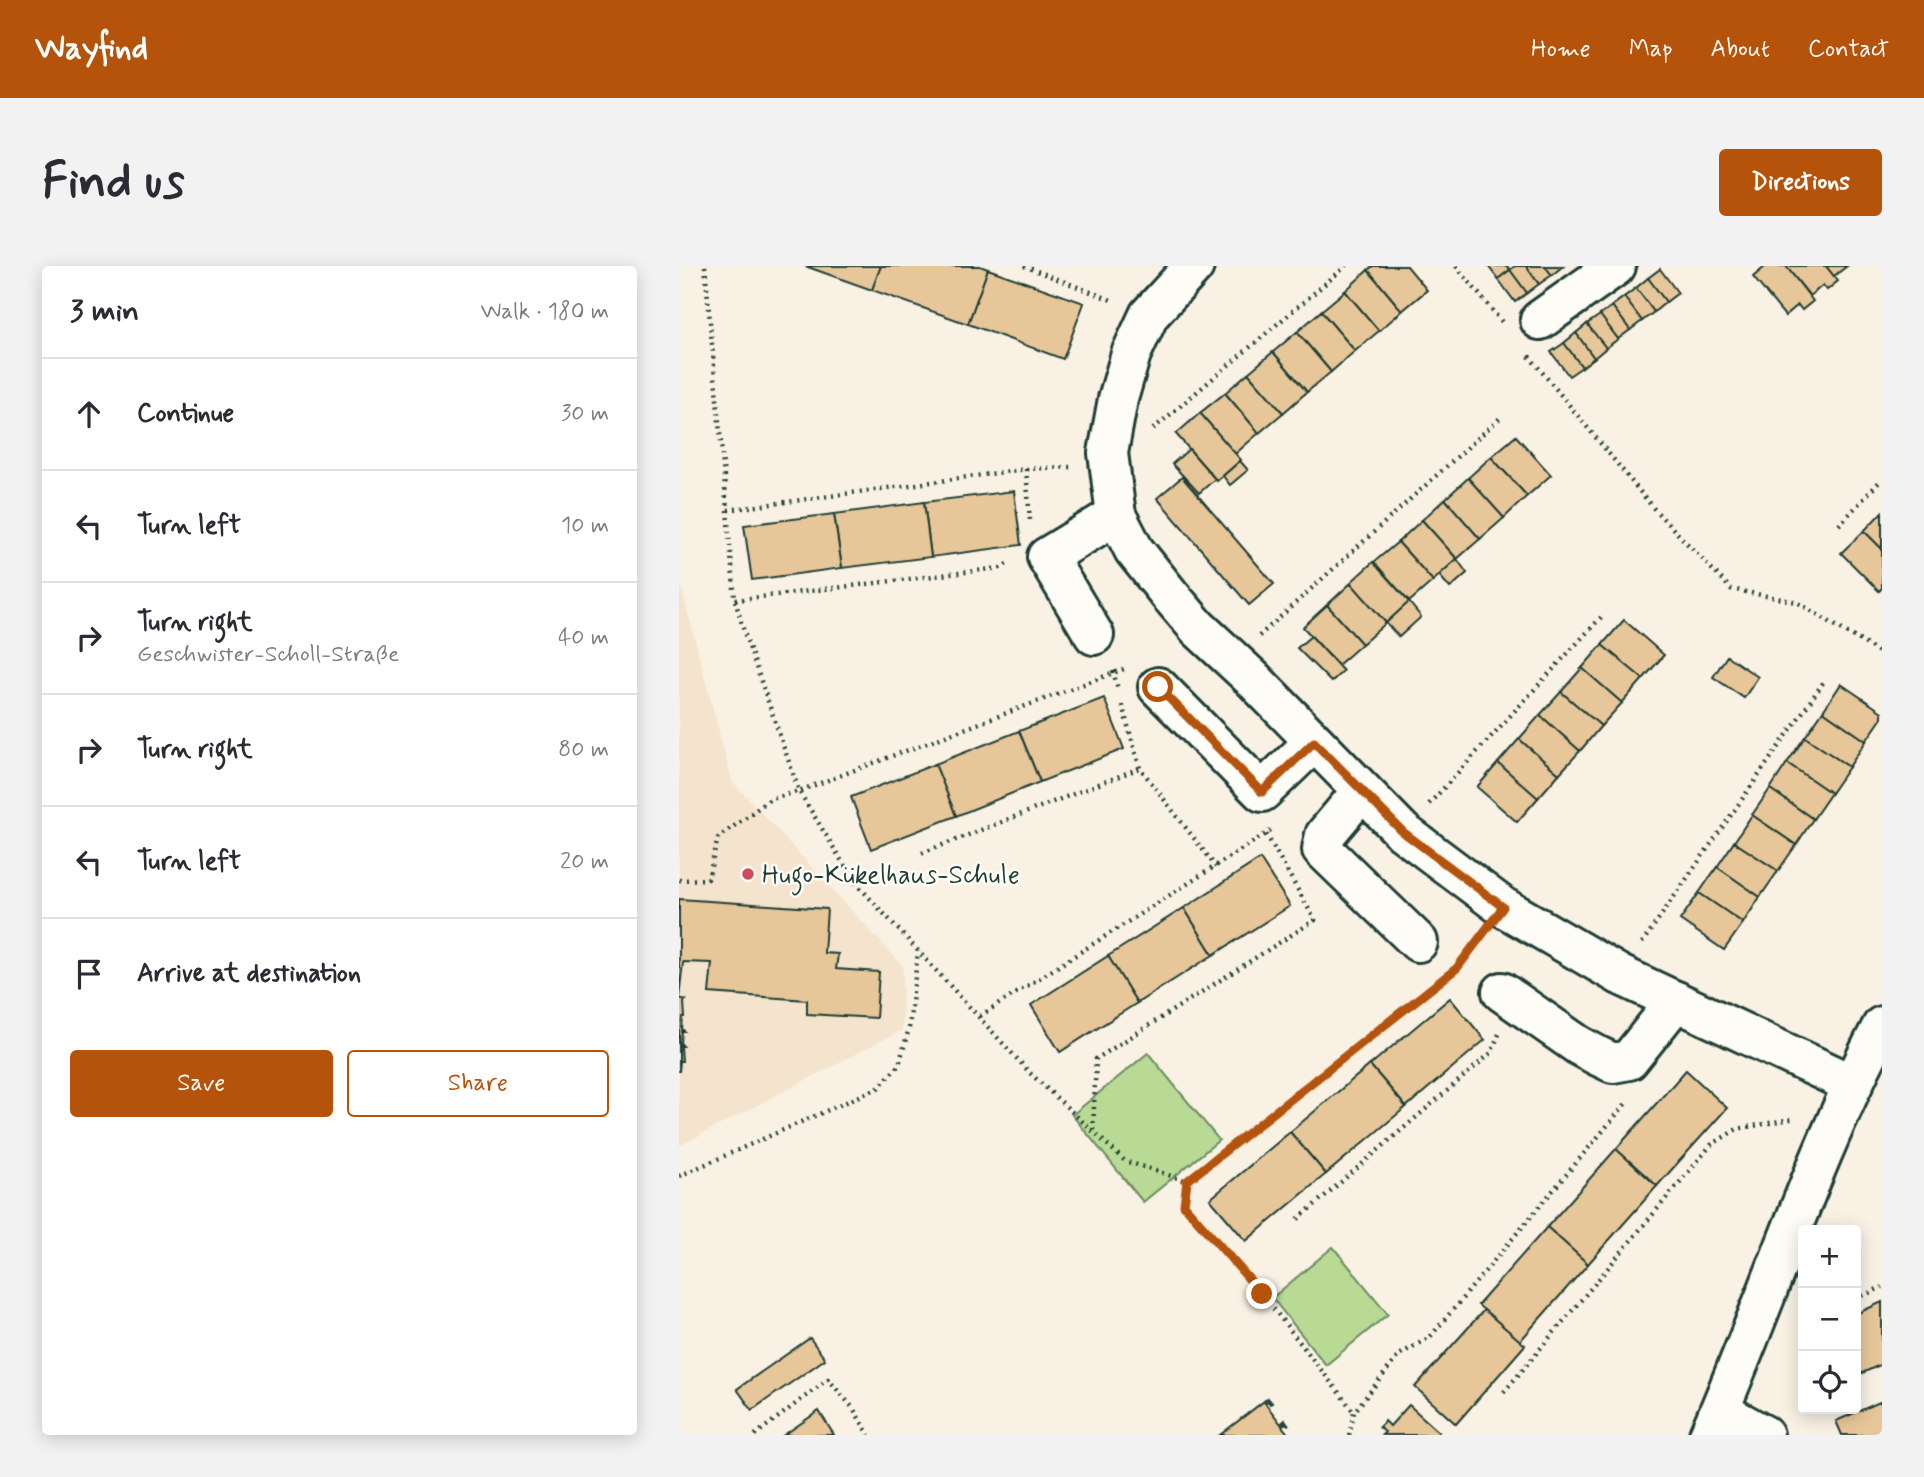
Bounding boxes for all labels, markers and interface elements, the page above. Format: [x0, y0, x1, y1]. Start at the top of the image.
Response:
text: Wayfind [35, 27, 148, 71]
text: Home [1531, 34, 1591, 65]
text: Map [1629, 34, 1673, 65]
text: About [1711, 34, 1770, 65]
text: Contact [1808, 34, 1889, 65]
button: Directions [1719, 149, 1882, 216]
text: Find us [42, 150, 185, 215]
text: 3 min [70, 292, 139, 331]
text: Walk · 180 m [480, 297, 609, 327]
icon: ahead [70, 395, 108, 433]
text: Continue [137, 397, 234, 431]
text: 30 m [561, 399, 609, 429]
icon: left [70, 507, 108, 545]
text: Turn left [137, 509, 241, 543]
text: 10 m [561, 511, 609, 541]
text: Turn right [137, 606, 253, 640]
icon: right [70, 619, 108, 657]
text: 40 m [558, 623, 609, 653]
text: Geschwister-Scholl-Straße [137, 640, 399, 670]
route start [1142, 671, 1173, 702]
icon: right [70, 731, 108, 769]
text: Turn right [137, 733, 253, 767]
text: 80 m [558, 735, 609, 765]
icon: left [70, 843, 108, 881]
text: Turn left [137, 845, 241, 879]
text: 20 m [560, 847, 609, 877]
place label: Hugo-Kükelhaus-Schule [762, 859, 1020, 896]
marker: Hugo-Kükelhaus-Schule [740, 866, 756, 882]
icon: arrive [70, 955, 108, 993]
text: Arrive at destination [137, 957, 361, 991]
button: Save [70, 1050, 333, 1117]
button: Share [347, 1050, 609, 1117]
map controls [1798, 1225, 1861, 1414]
button: + [1798, 1225, 1861, 1288]
route end [1246, 1278, 1277, 1309]
button: − [1798, 1288, 1861, 1351]
button: locate [1798, 1351, 1861, 1414]

